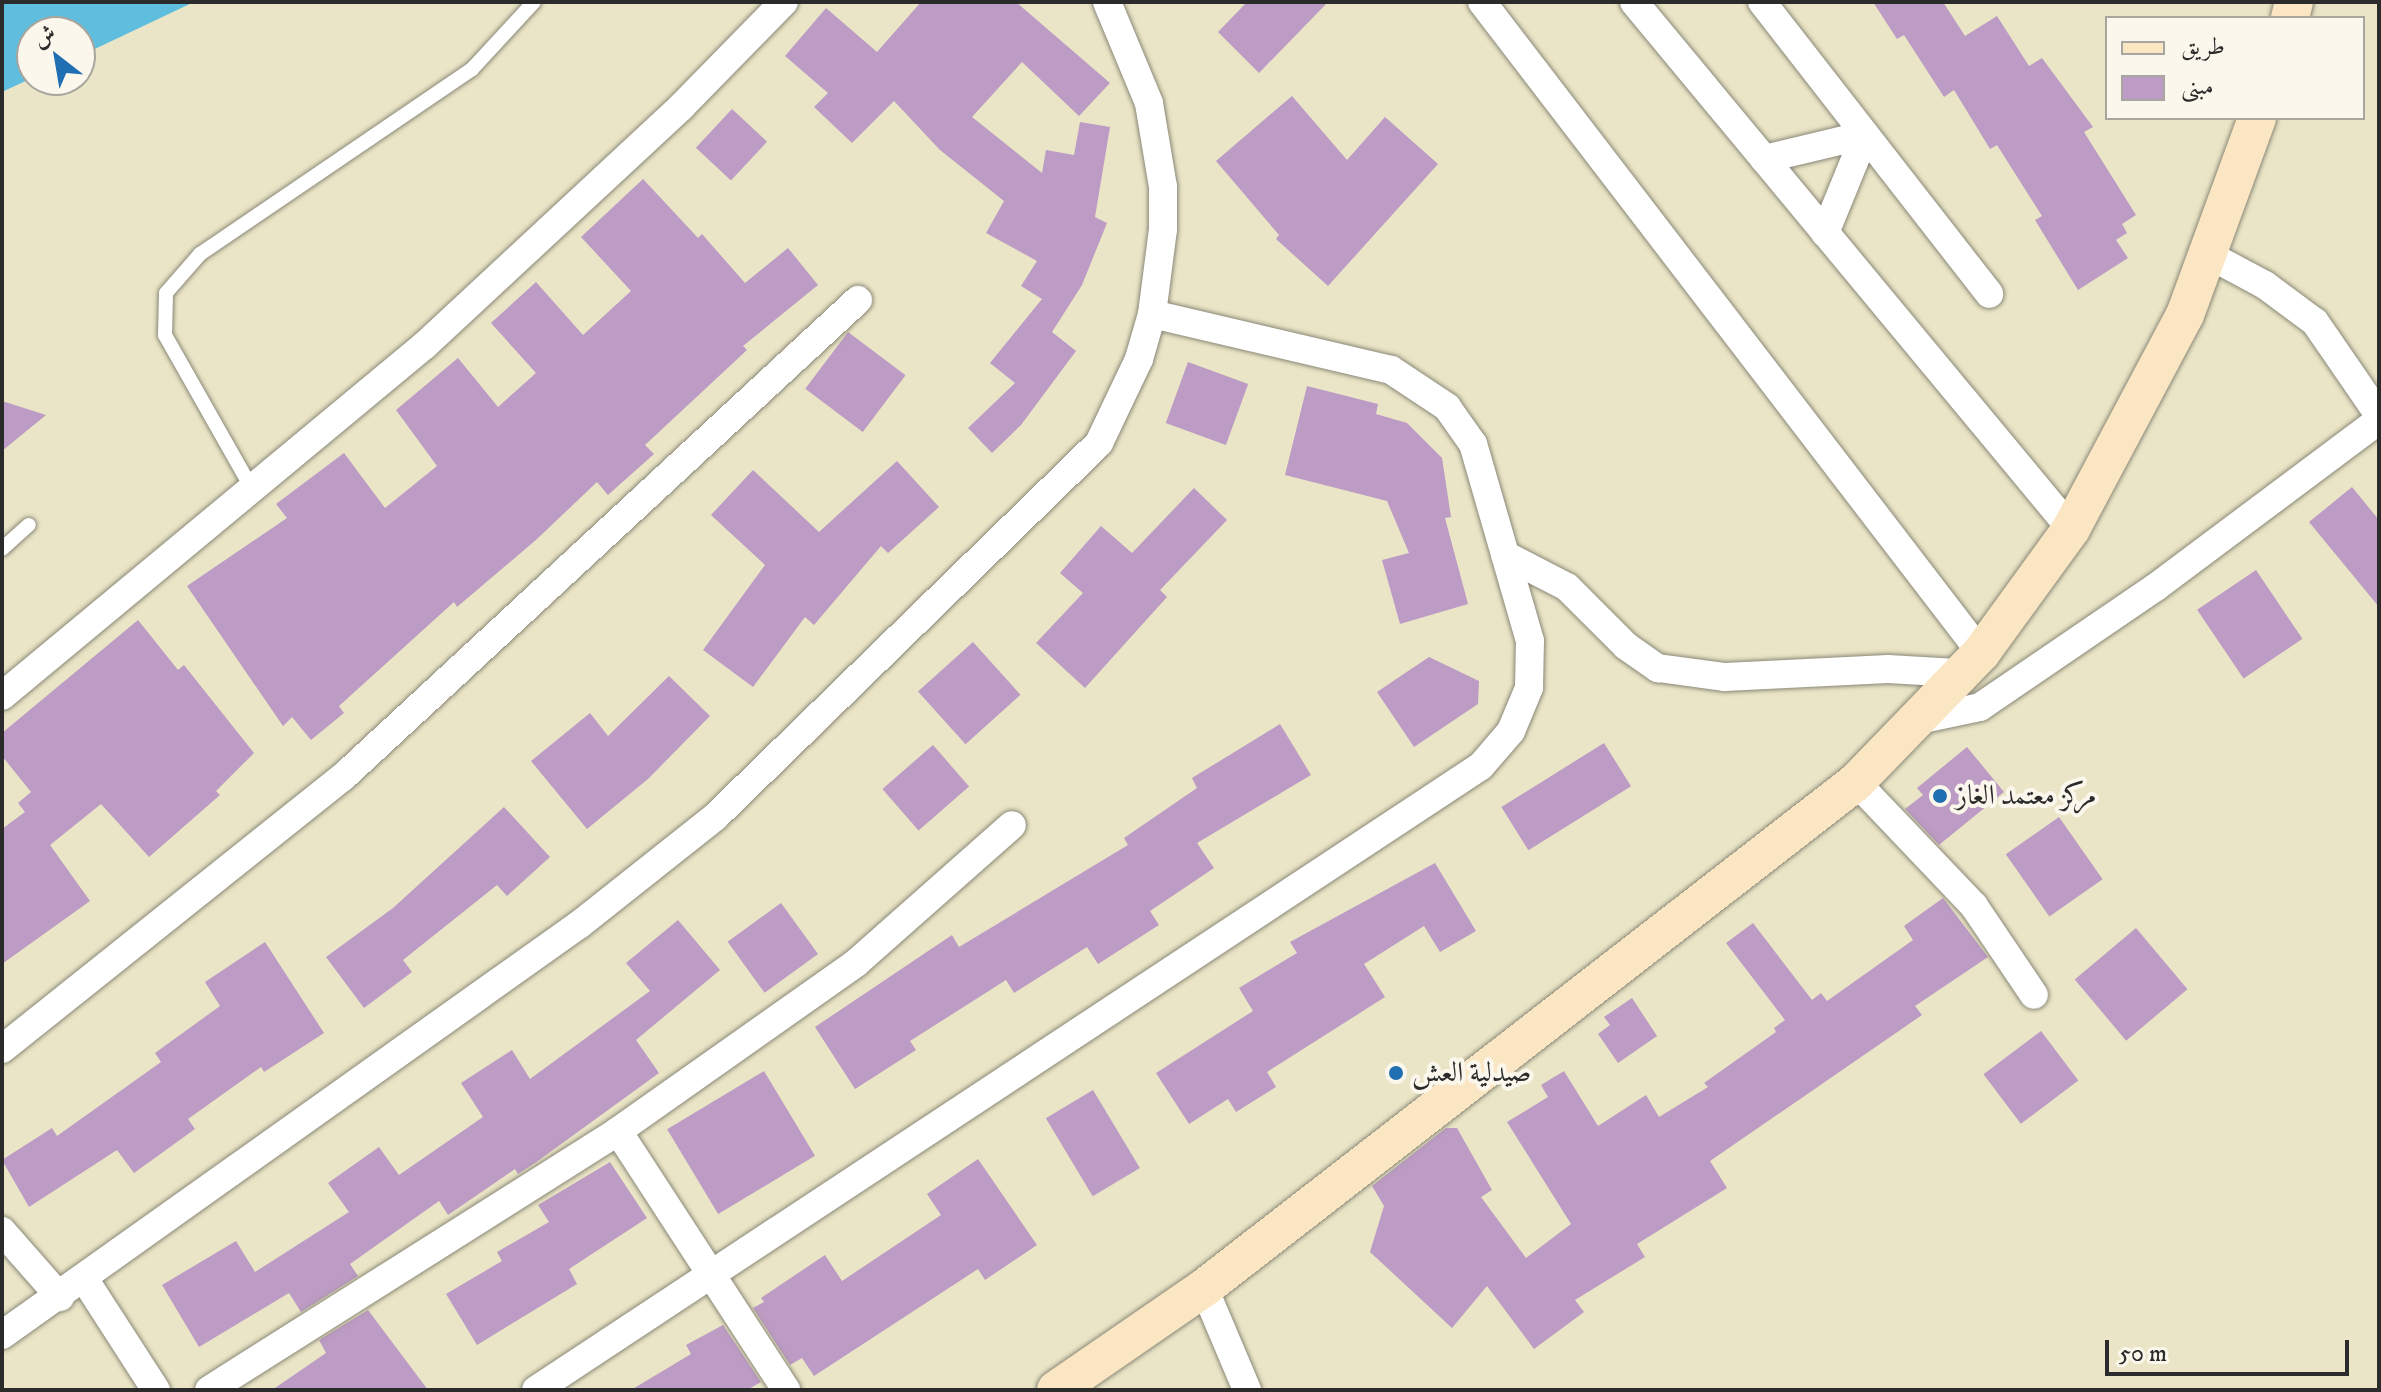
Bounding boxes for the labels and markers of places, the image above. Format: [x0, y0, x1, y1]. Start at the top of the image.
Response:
place label: مركز معتمد الغاز [1956, 779, 2097, 813]
marker: مركز معتمد الغاز [1931, 787, 1949, 805]
place label: صيدلية العش [1412, 1056, 1531, 1090]
marker: صيدلية العش [1387, 1064, 1405, 1082]

